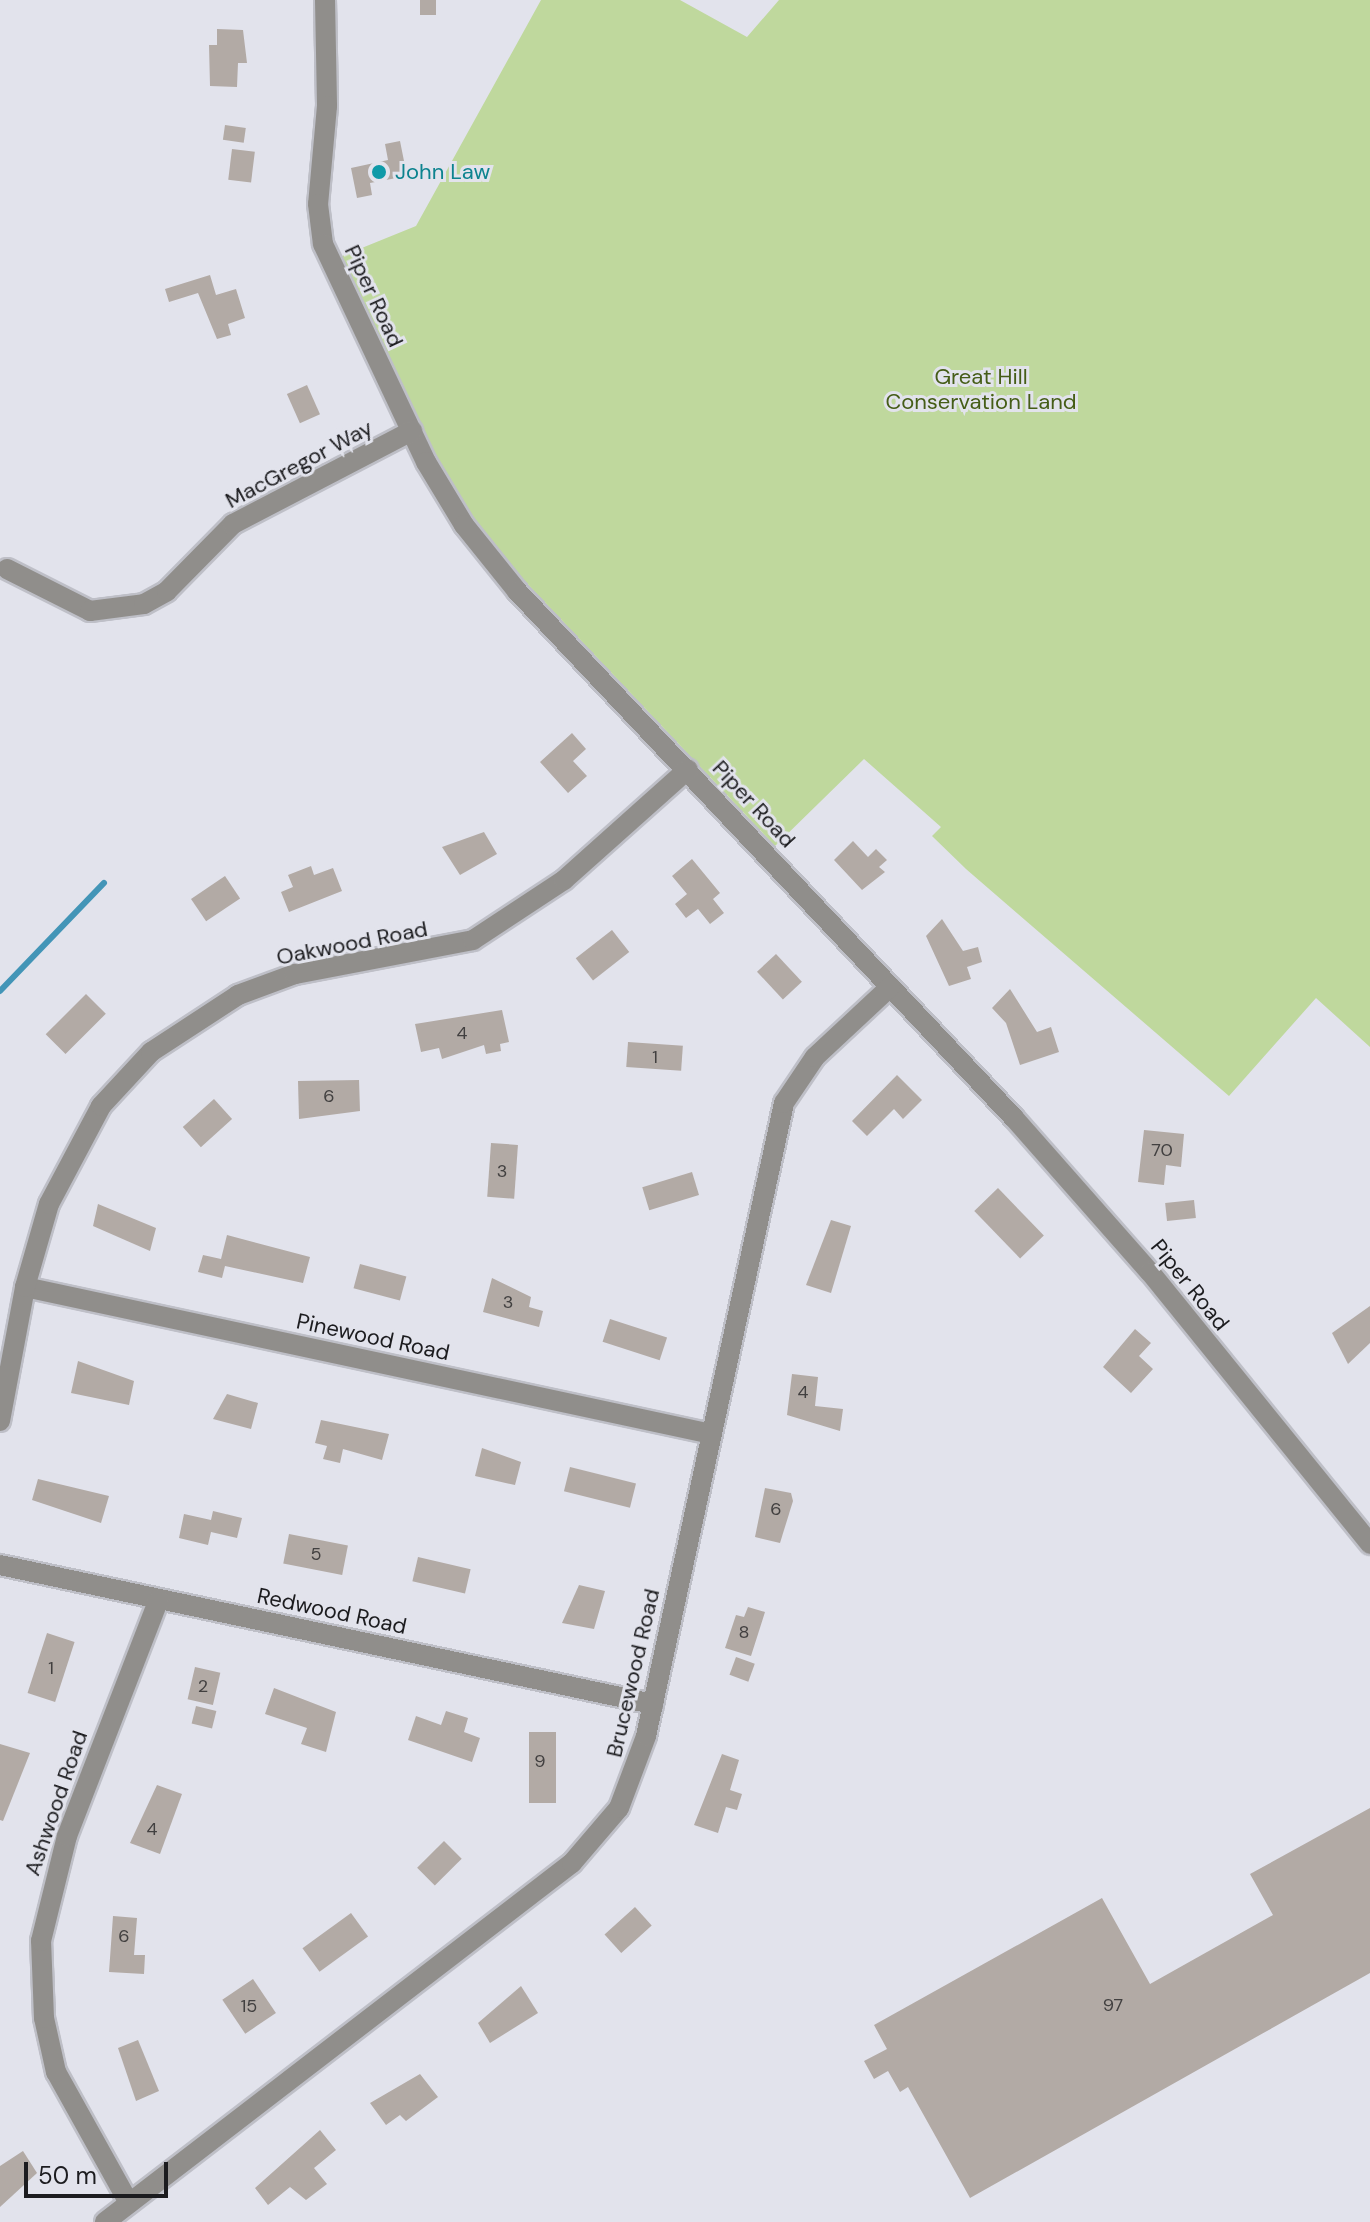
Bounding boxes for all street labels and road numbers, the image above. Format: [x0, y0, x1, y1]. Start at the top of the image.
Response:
street label: Piper Road [339, 241, 409, 351]
street label: MacGregor Way [221, 414, 377, 514]
street label: Piper Road [707, 755, 801, 853]
street label: Oakwood Road [274, 915, 430, 971]
street label: Piper Road [1145, 1234, 1235, 1336]
street label: Pinewood Road [294, 1308, 452, 1366]
street label: Redwood Road [255, 1582, 409, 1640]
street label: Brucewood Road [601, 1586, 665, 1760]
street label: Ashwood Road [19, 1727, 93, 1879]

